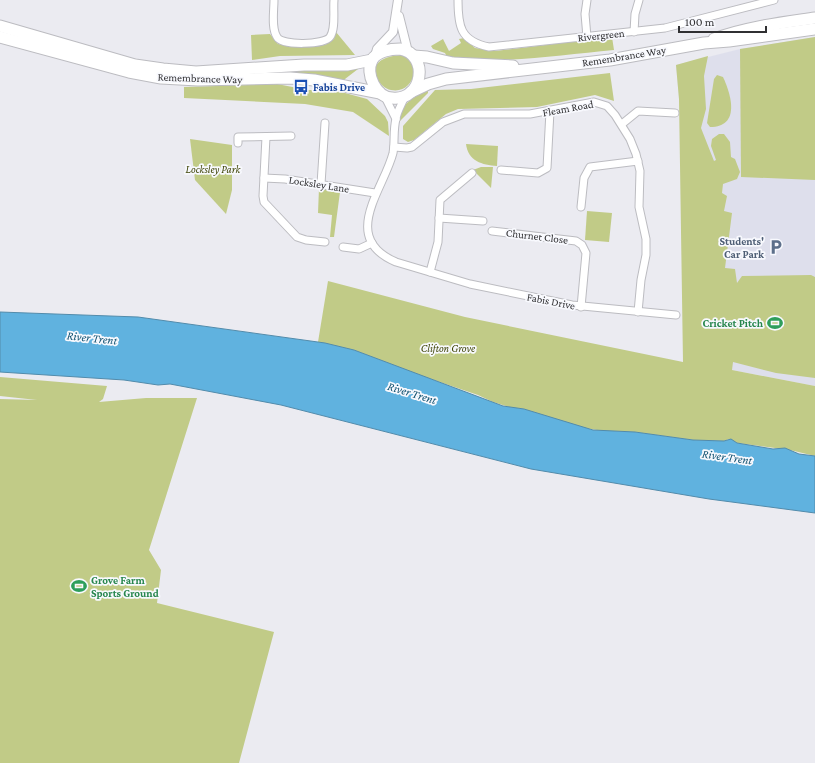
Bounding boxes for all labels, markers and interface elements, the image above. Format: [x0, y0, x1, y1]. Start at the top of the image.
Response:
scale bar [679, 8, 766, 34]
text: 100 m [685, 15, 715, 29]
street label: Rivergreen [577, 27, 625, 44]
street label: Remembrance Way [581, 43, 668, 70]
street label: Remembrance Way [157, 71, 243, 87]
bus stop icon: Fabis Drive [292, 78, 310, 96]
place label: Fabis Drive [313, 81, 365, 93]
street label: Fleam Road [542, 98, 595, 118]
park label: Locksley Park [186, 163, 242, 176]
street label: Locksley Lane [288, 173, 350, 196]
street label: Churnet Close [505, 226, 569, 246]
place label: Students' Car Park [719, 235, 765, 260]
parking icon: Students' Car Park [767, 238, 785, 256]
street label: Fabis Drive [526, 290, 576, 312]
sports icon: Cricket Pitch [766, 314, 784, 332]
place label: Cricket Pitch [702, 317, 764, 329]
water label: River Trent [66, 328, 118, 348]
park label: Clifton Grove [421, 342, 476, 355]
water label: River Trent [386, 379, 439, 407]
water label: River Trent [701, 447, 753, 468]
place label: Grove Farm Sports Ground [91, 574, 159, 599]
sports icon: Grove Farm Sports Ground [70, 577, 88, 595]

